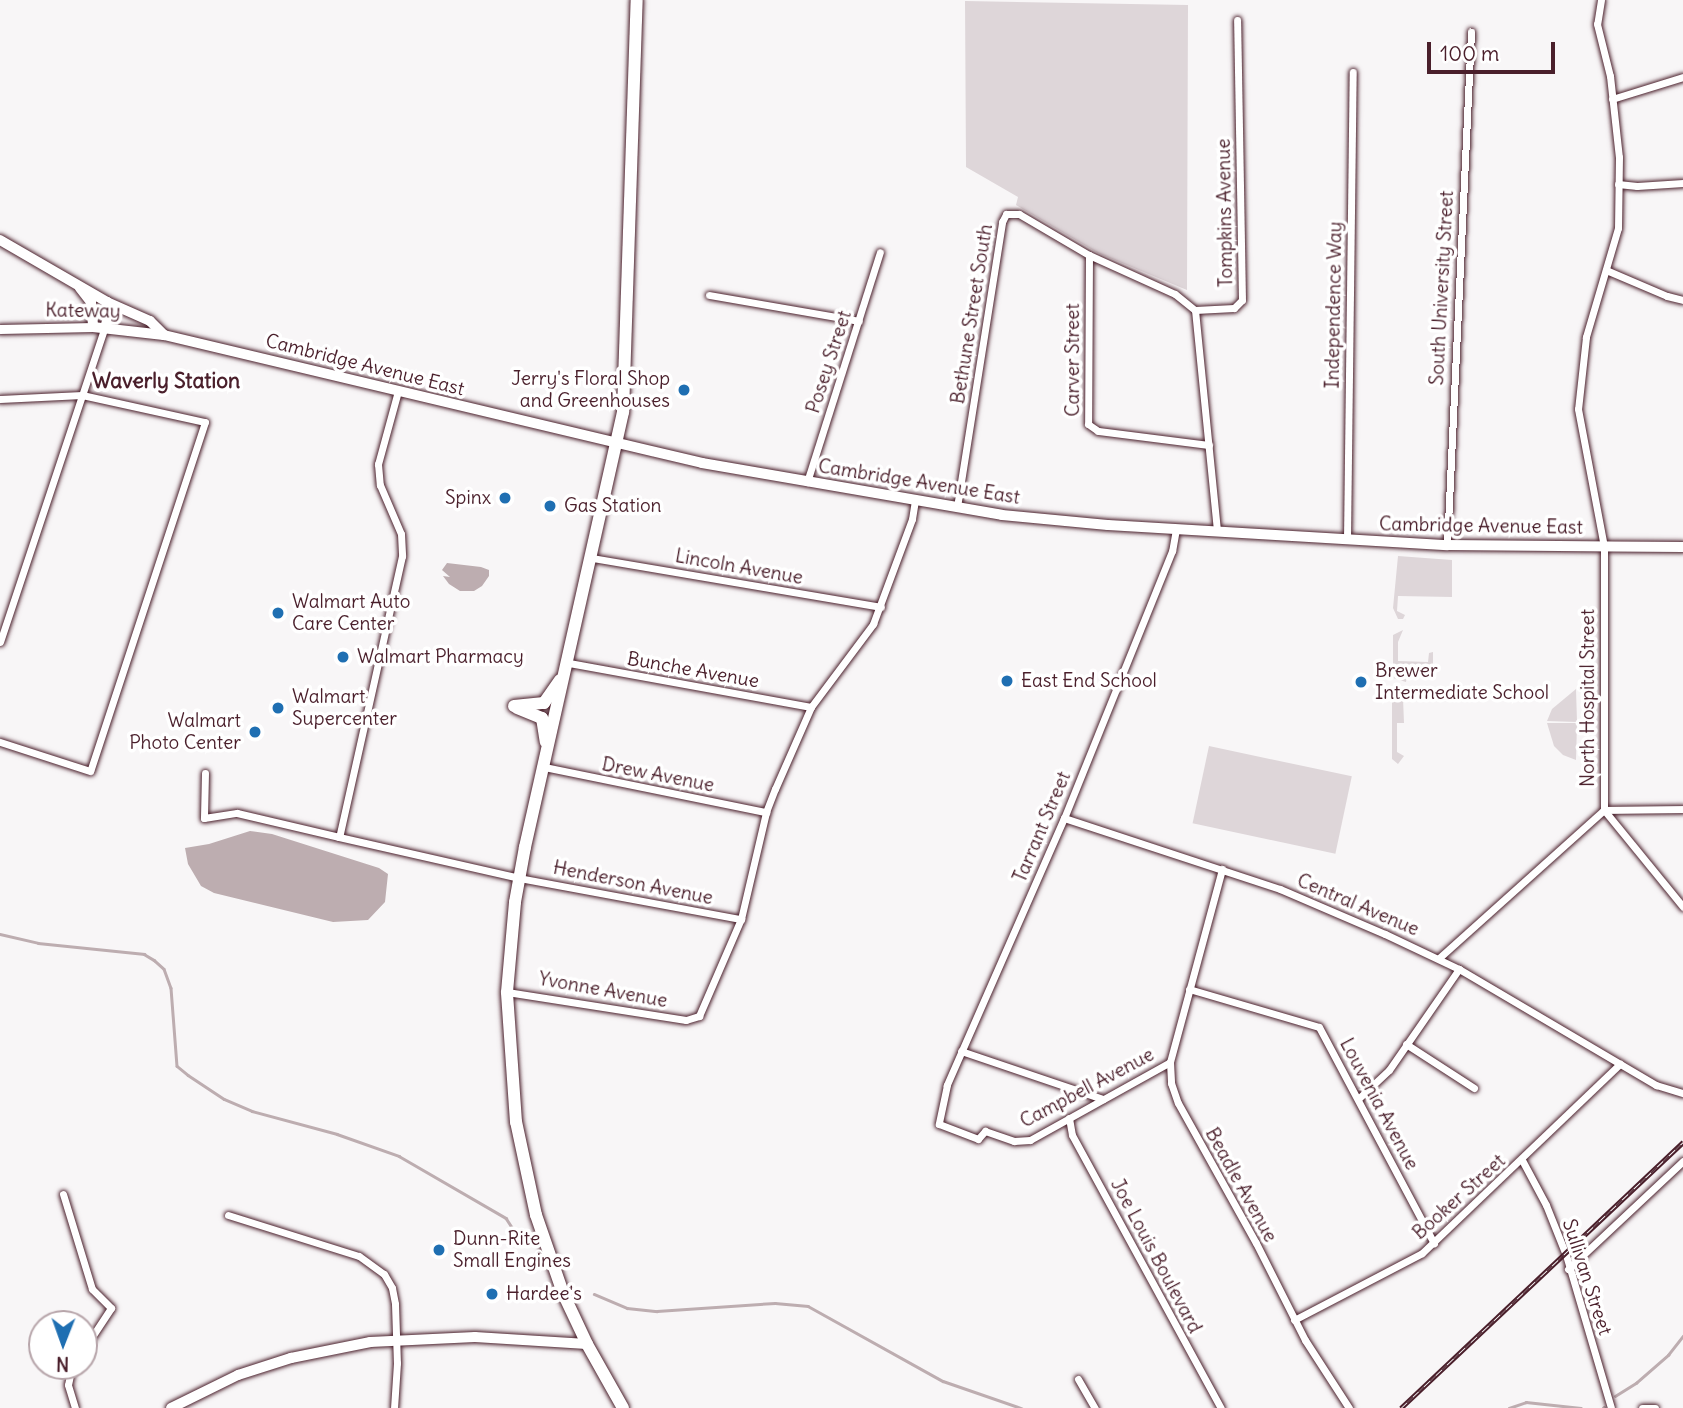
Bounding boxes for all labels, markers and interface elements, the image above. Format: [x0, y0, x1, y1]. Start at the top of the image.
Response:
scale bar [1431, 28, 1559, 72]
text: 100 m [1440, 40, 1499, 67]
street label: Tompkins Avenue [1212, 138, 1238, 288]
street label: South University Street [1426, 190, 1458, 386]
street label: Independence Way [1321, 221, 1347, 389]
street label: Bethune Street South [947, 222, 997, 406]
street label: Kateway [45, 299, 121, 323]
street label: Carver Street [1062, 303, 1084, 417]
street label: Posey Street [802, 308, 856, 416]
street label: Cambridge Avenue East [263, 329, 467, 401]
district label: Waverly Station [92, 368, 240, 394]
place label: Jerry's Floral Shop and Greenhouses [511, 368, 670, 412]
marker: Jerry's Floral Shop and Greenhouses [676, 382, 692, 398]
street label: Cambridge Avenue East [817, 455, 1021, 509]
place label: Spinx [445, 487, 491, 509]
marker: Spinx [497, 490, 513, 506]
place label: Gas Station [564, 495, 662, 517]
marker: Gas Station [542, 498, 558, 514]
street label: Cambridge Avenue East [1379, 513, 1583, 539]
street label: Lincoln Avenue [673, 545, 805, 589]
place label: Walmart Auto Care Center [292, 591, 410, 635]
marker: Walmart Auto Care Center [270, 605, 286, 621]
street label: North Hospital Street [1577, 609, 1599, 787]
place label: Walmart Pharmacy [357, 646, 524, 668]
street label: Bunche Avenue [625, 647, 761, 693]
marker: Walmart Pharmacy [335, 649, 351, 665]
place label: Brewer Intermediate School [1375, 660, 1549, 704]
place label: East End School [1021, 670, 1157, 692]
marker: East End School [999, 673, 1015, 689]
marker: Brewer Intermediate School [1353, 674, 1369, 690]
place label: Walmart Supercenter [292, 686, 397, 730]
marker: Walmart Supercenter [270, 700, 286, 716]
place label: Walmart Photo Center [129, 710, 241, 754]
marker: Walmart Photo Center [247, 724, 263, 740]
street label: Drew Avenue [600, 753, 716, 797]
street label: Tarrant Street [1008, 768, 1076, 886]
street label: Henderson Avenue [551, 856, 715, 910]
street label: Central Avenue [1294, 869, 1422, 941]
street label: Yvonne Avenue [537, 967, 669, 1013]
street label: Louvenia Avenue [1335, 1034, 1423, 1174]
street label: Campbell Avenue [1016, 1043, 1158, 1133]
street label: Beadle Avenue [1200, 1124, 1282, 1246]
street label: Booker Street [1408, 1150, 1510, 1244]
street label: Joe Louis Boulevard [1106, 1175, 1206, 1337]
street label: Sullivan Street [1558, 1216, 1616, 1338]
place label: Dunn-Rite Small Engines [453, 1228, 571, 1272]
marker: Dunn-Rite Small Engines [431, 1242, 447, 1258]
place label: Hardee's [506, 1283, 582, 1305]
marker: Hardee's [484, 1286, 500, 1302]
north arrow [28, 1310, 98, 1380]
text: N [56, 1352, 69, 1376]

